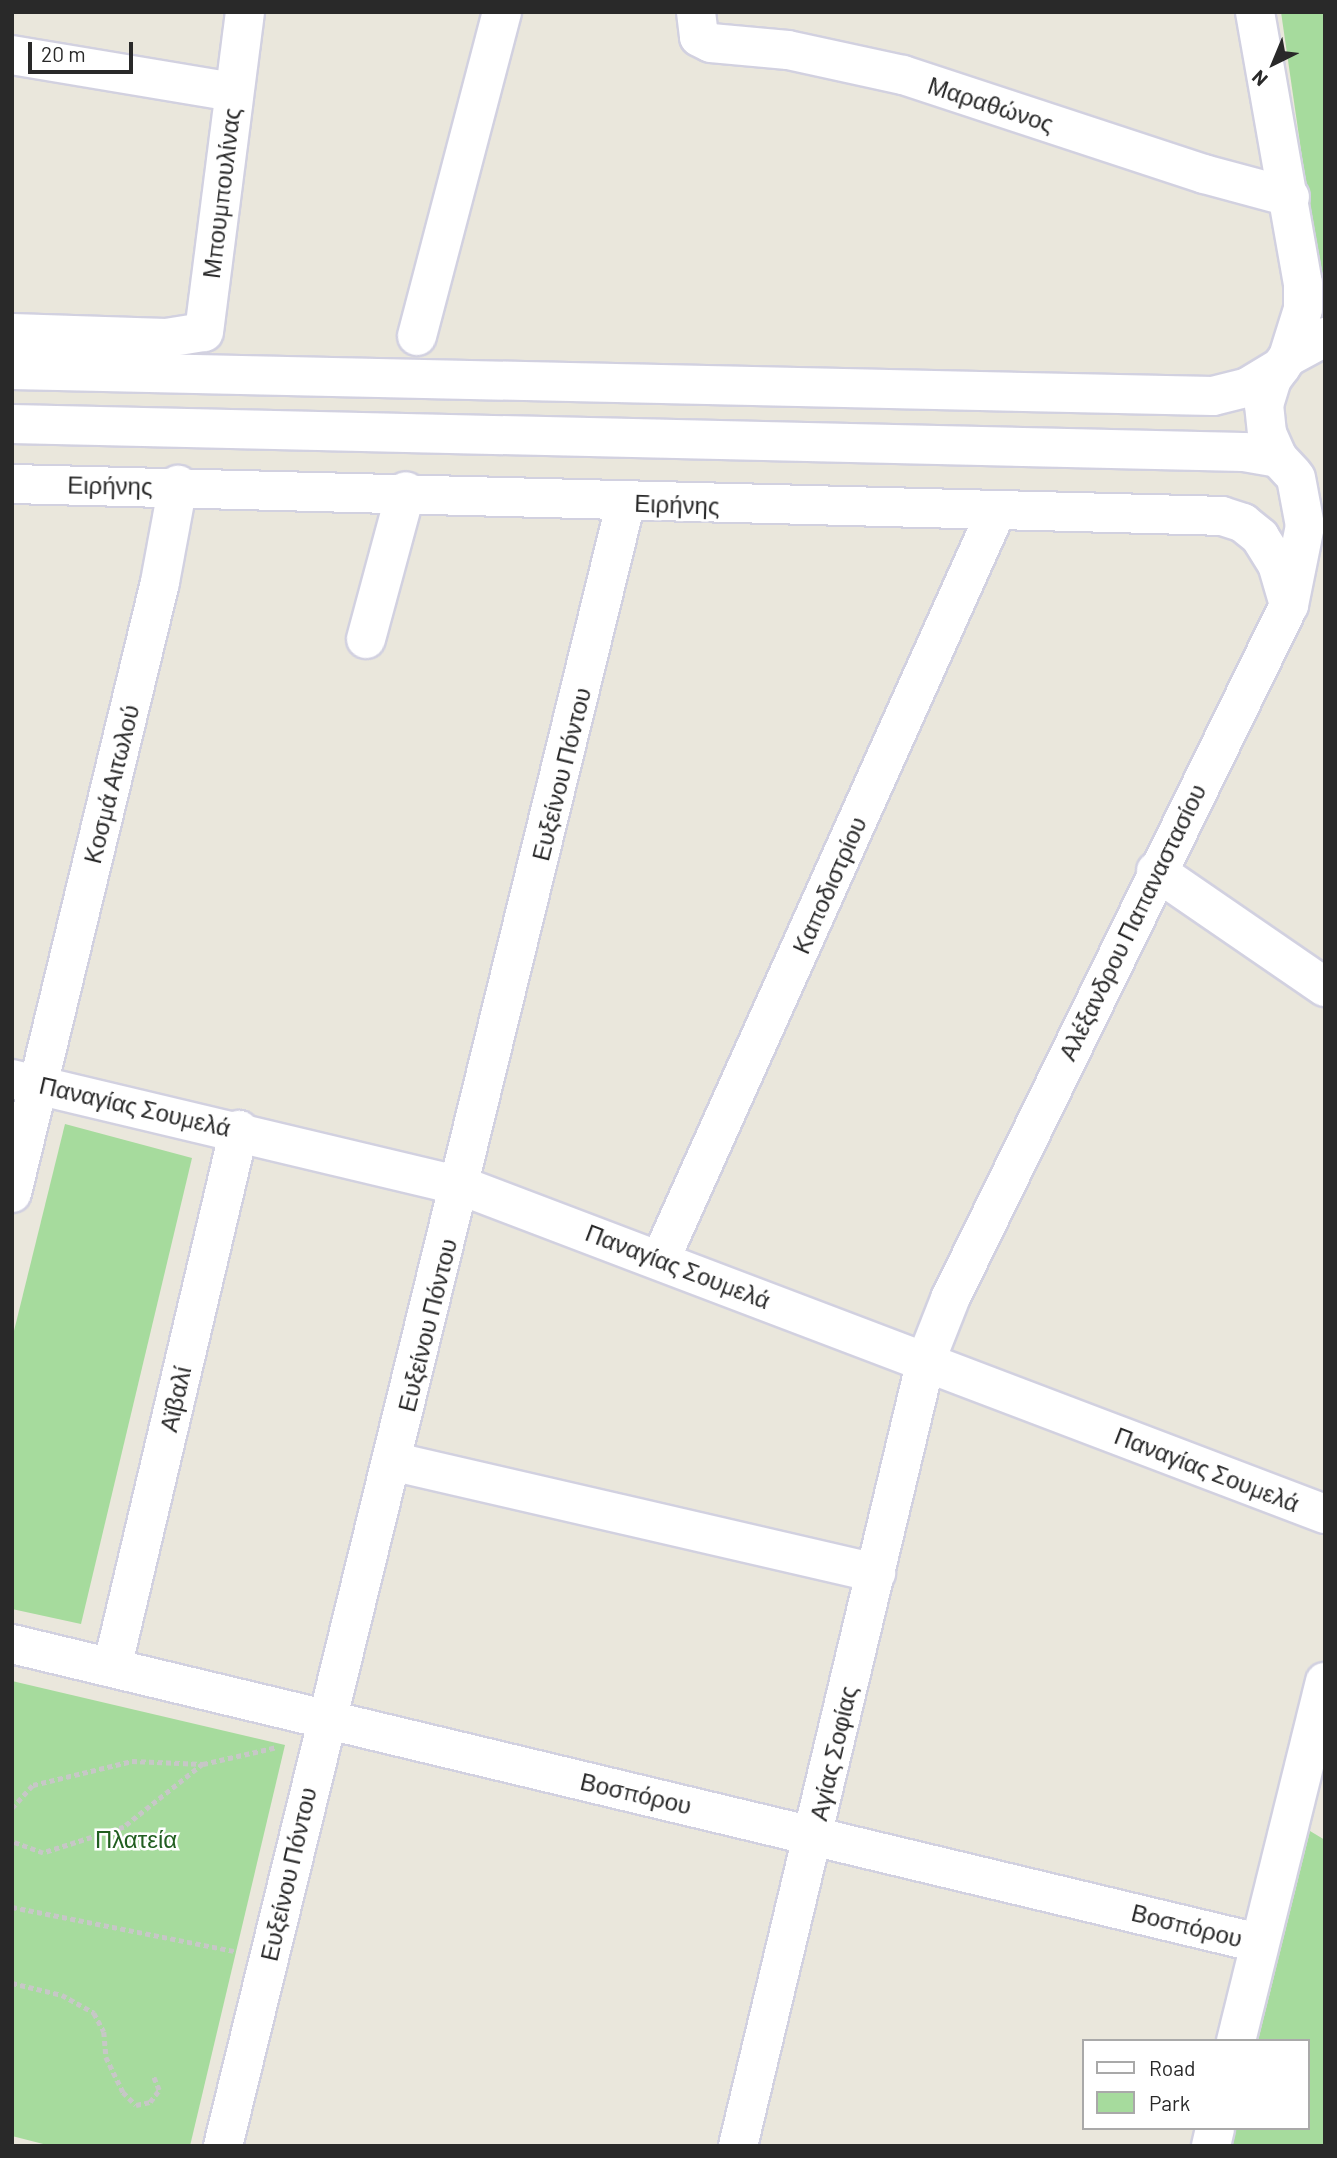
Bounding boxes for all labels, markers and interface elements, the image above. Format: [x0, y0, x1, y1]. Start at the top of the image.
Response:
scale bar [32, 28, 136, 72]
north arrow [1239, 28, 1309, 98]
text: 20 m [41, 41, 86, 66]
text: N [1247, 66, 1272, 91]
street label: Μαραθώνος [925, 70, 1057, 138]
street label: Μπουμπουλίνας [196, 106, 246, 280]
street label: Ειρήνης [67, 470, 153, 500]
street label: Ειρήνης [634, 488, 720, 520]
street label: Ευξείνου Πόντου [526, 684, 596, 864]
street label: Κοσμά Αιτωλού [77, 702, 145, 866]
street label: Αλέξανδρου Παπαναστασίου [1052, 779, 1212, 1065]
street label: Καποδιστρίου [786, 812, 872, 958]
street label: Παναγίας Σουμελά [37, 1070, 233, 1142]
street label: Παναγίας Σουμελά [582, 1218, 774, 1314]
street label: Ευξείνου Πόντου [392, 1235, 462, 1415]
street label: Αϊβαλί [154, 1363, 196, 1435]
street label: Παναγίας Σουμελά [1111, 1421, 1303, 1517]
street label: Αγίας Σοφίας [803, 1683, 863, 1823]
street label: Βοσπόρου [578, 1766, 694, 1820]
street label: Ευξείνου Πόντου [254, 1784, 322, 1964]
park label: Πλατεία [95, 1825, 177, 1853]
street label: Βοσπόρου [1129, 1897, 1245, 1953]
legend [1082, 2039, 1309, 2130]
text: Road [1149, 2055, 1195, 2080]
text: Park [1149, 2090, 1190, 2115]

